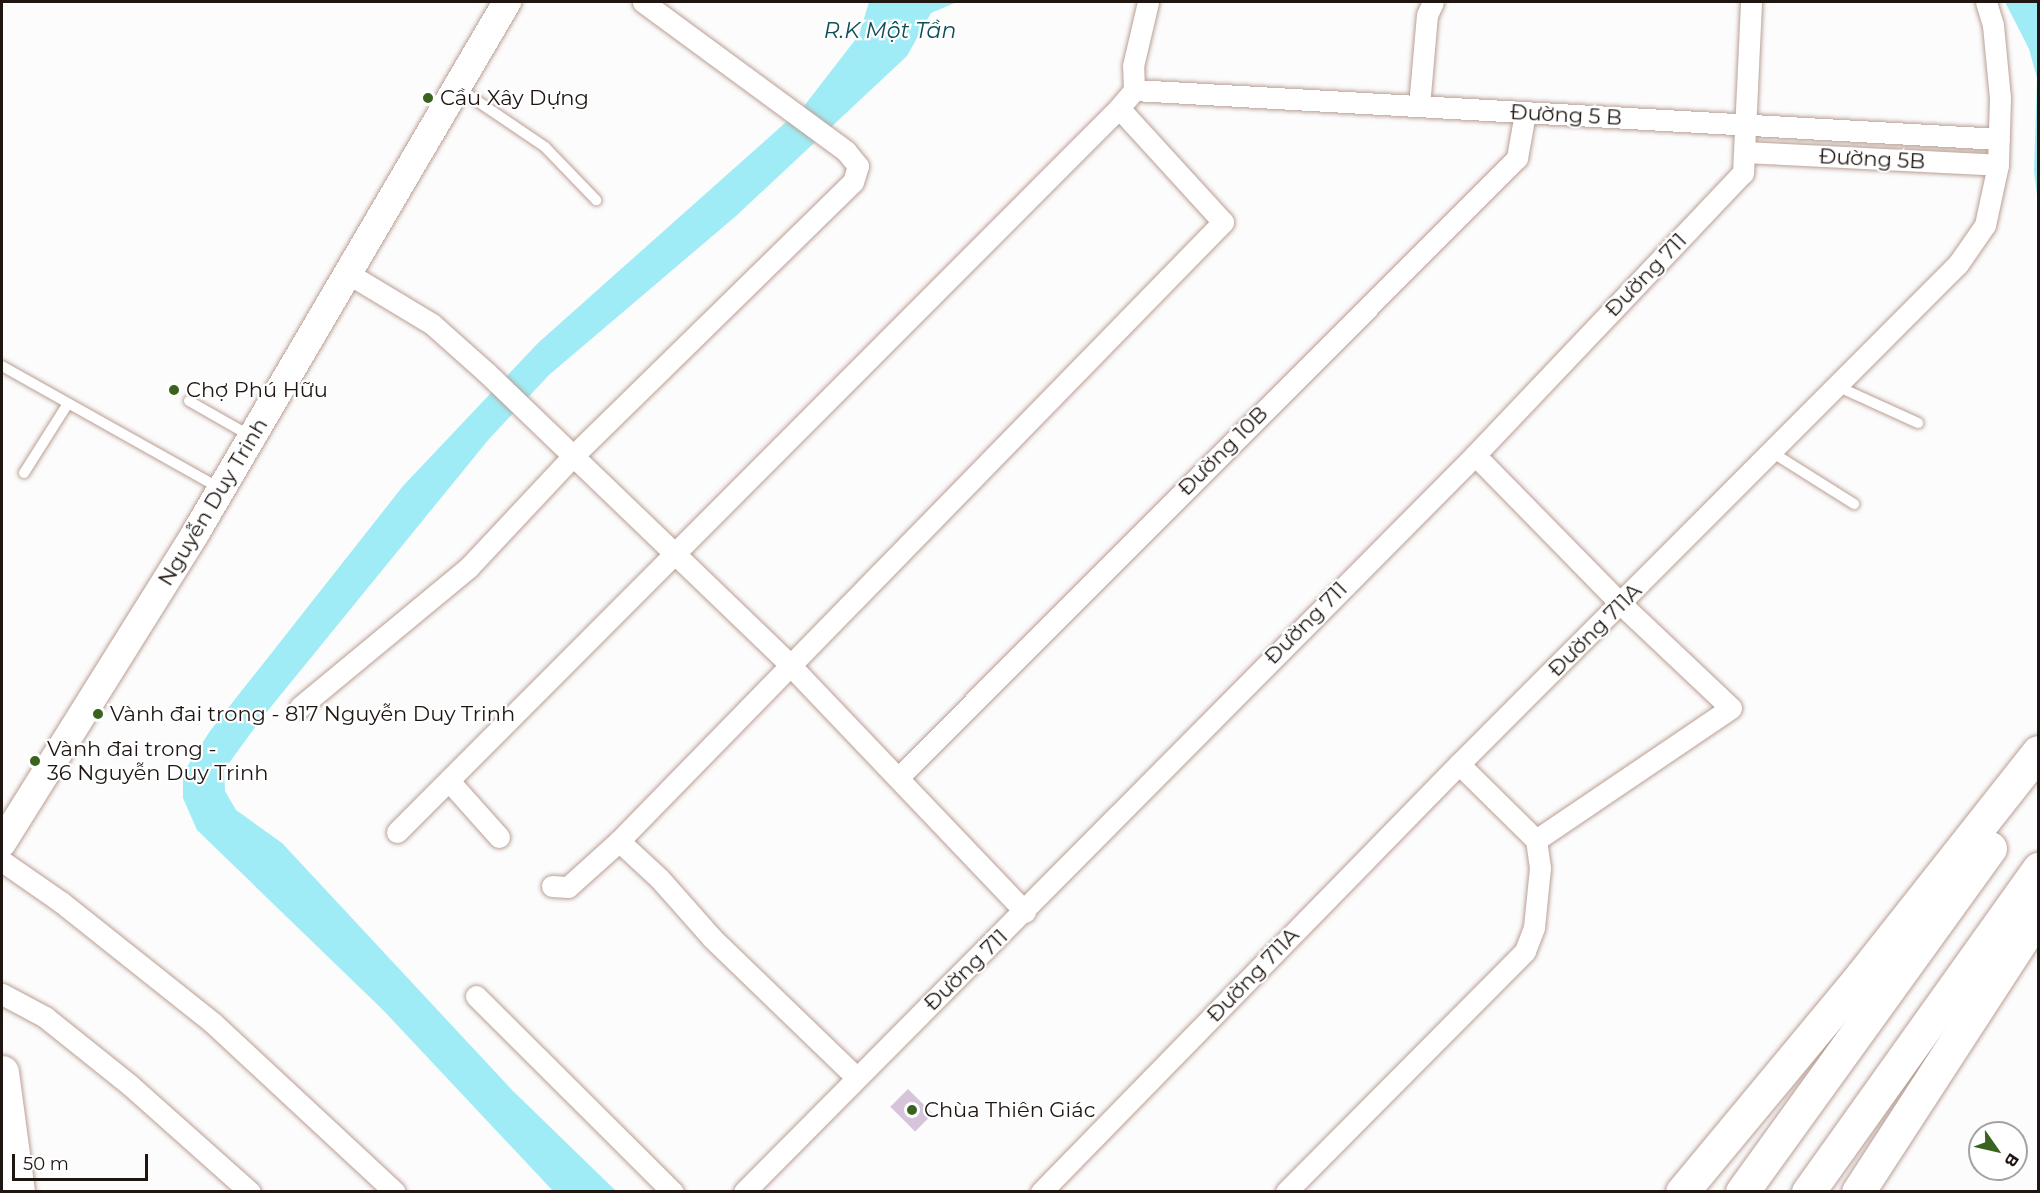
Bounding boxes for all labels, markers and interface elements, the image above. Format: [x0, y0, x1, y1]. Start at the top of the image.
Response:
water label: R.K Một Tần [824, 18, 956, 44]
place label: Cầu Xây Dựng [440, 85, 589, 111]
marker: Cầu Xây Dựng [421, 91, 435, 105]
street label: Đường 5 B [1510, 99, 1622, 131]
street label: Đường 5B [1818, 144, 1926, 174]
street label: Đường 711 [1600, 228, 1692, 322]
place label: Chợ Phú Hữu [186, 377, 328, 403]
marker: Chợ Phú Hữu [167, 383, 181, 397]
street label: Đường 10B [1173, 401, 1273, 501]
street label: Nguyễn Duy Trinh [153, 414, 273, 590]
street label: Đường 711 [1260, 577, 1352, 669]
street label: Đường 711A [1543, 578, 1647, 682]
place label: Vành đai trong - 817 Nguyễn Duy Trinh [110, 701, 515, 727]
marker: Vành đai trong - 817 Nguyễn Duy Trinh [91, 707, 105, 721]
place label: Vành đai trong - 36 Nguyễn Duy Trinh [47, 736, 268, 786]
marker: Vành đai trong - 36 Nguyễn Duy Trinh [28, 754, 42, 768]
street label: Đường 711A [1202, 923, 1304, 1027]
street label: Đường 711 [919, 924, 1013, 1016]
place label: Chùa Thiên Giác [924, 1097, 1095, 1123]
marker: Chùa Thiên Giác [905, 1103, 919, 1117]
north arrow [1968, 1121, 2028, 1181]
scale bar [15, 1142, 152, 1180]
text: B [2000, 1150, 2023, 1171]
text: 50 m [23, 1153, 69, 1175]

